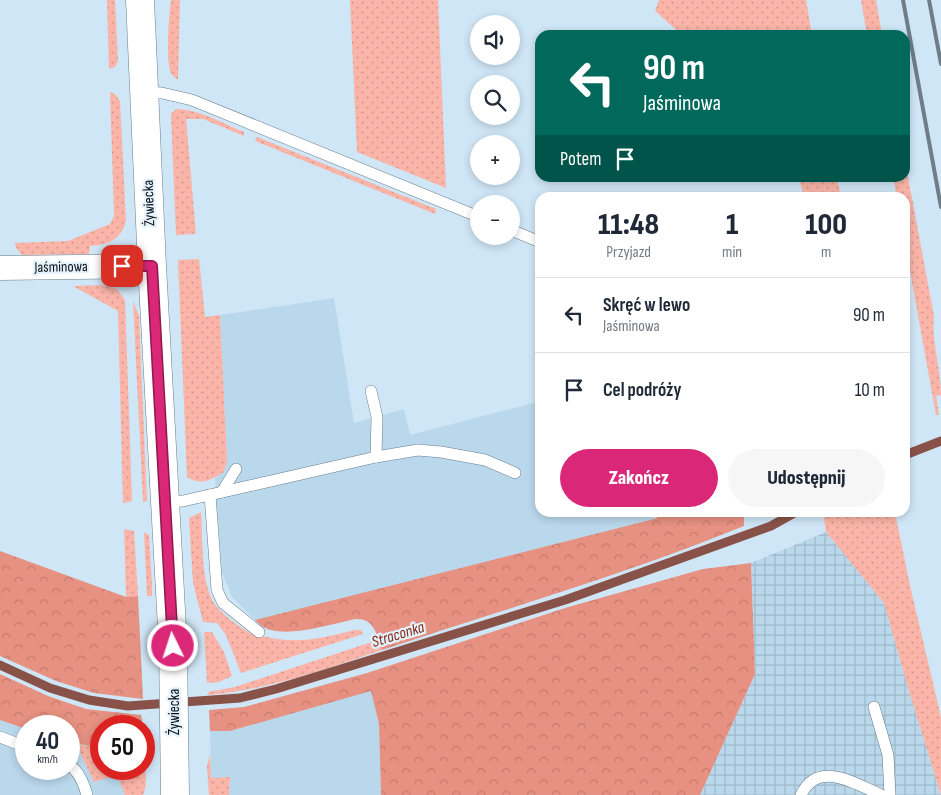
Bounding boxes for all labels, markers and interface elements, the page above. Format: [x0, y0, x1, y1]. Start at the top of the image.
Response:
map controls [470, 15, 520, 245]
button: sound [470, 15, 520, 65]
text: 90 m [643, 47, 705, 90]
icon: left [560, 50, 625, 115]
button: search [470, 75, 520, 125]
text: Jaśminowa [643, 90, 721, 117]
button: + [470, 135, 520, 185]
icon: arrive [611, 145, 639, 173]
text: Potem [560, 148, 601, 171]
street label: Żywiecka [139, 179, 159, 227]
button: − [470, 195, 520, 245]
text: 11:48 [598, 207, 659, 243]
text: 1 [726, 207, 738, 243]
text: 100 [805, 207, 847, 243]
text: Przyjazd [606, 243, 651, 262]
text: min [722, 243, 742, 262]
text: m [821, 243, 831, 262]
pin [101, 245, 143, 287]
icon: arrive [108, 252, 136, 280]
street label: Jaśminowa [33, 257, 88, 277]
text: Skręć w lewo [603, 294, 690, 317]
icon: left [560, 301, 588, 329]
text: 90 m [853, 304, 885, 327]
text: Jaśminowa [603, 317, 660, 336]
icon: arrive [560, 376, 588, 404]
text: Cel podróży [603, 379, 681, 402]
text: 10 m [855, 379, 885, 402]
button: Zakończ [560, 449, 718, 507]
button: Udostępnij [728, 449, 885, 507]
water label: Straconka [369, 618, 427, 652]
position arrow [146, 619, 198, 671]
street label: Żywiecka [165, 689, 184, 735]
speed limit sign: 50 [90, 715, 155, 780]
text: 40 [36, 726, 59, 757]
text: km/h [37, 752, 58, 767]

